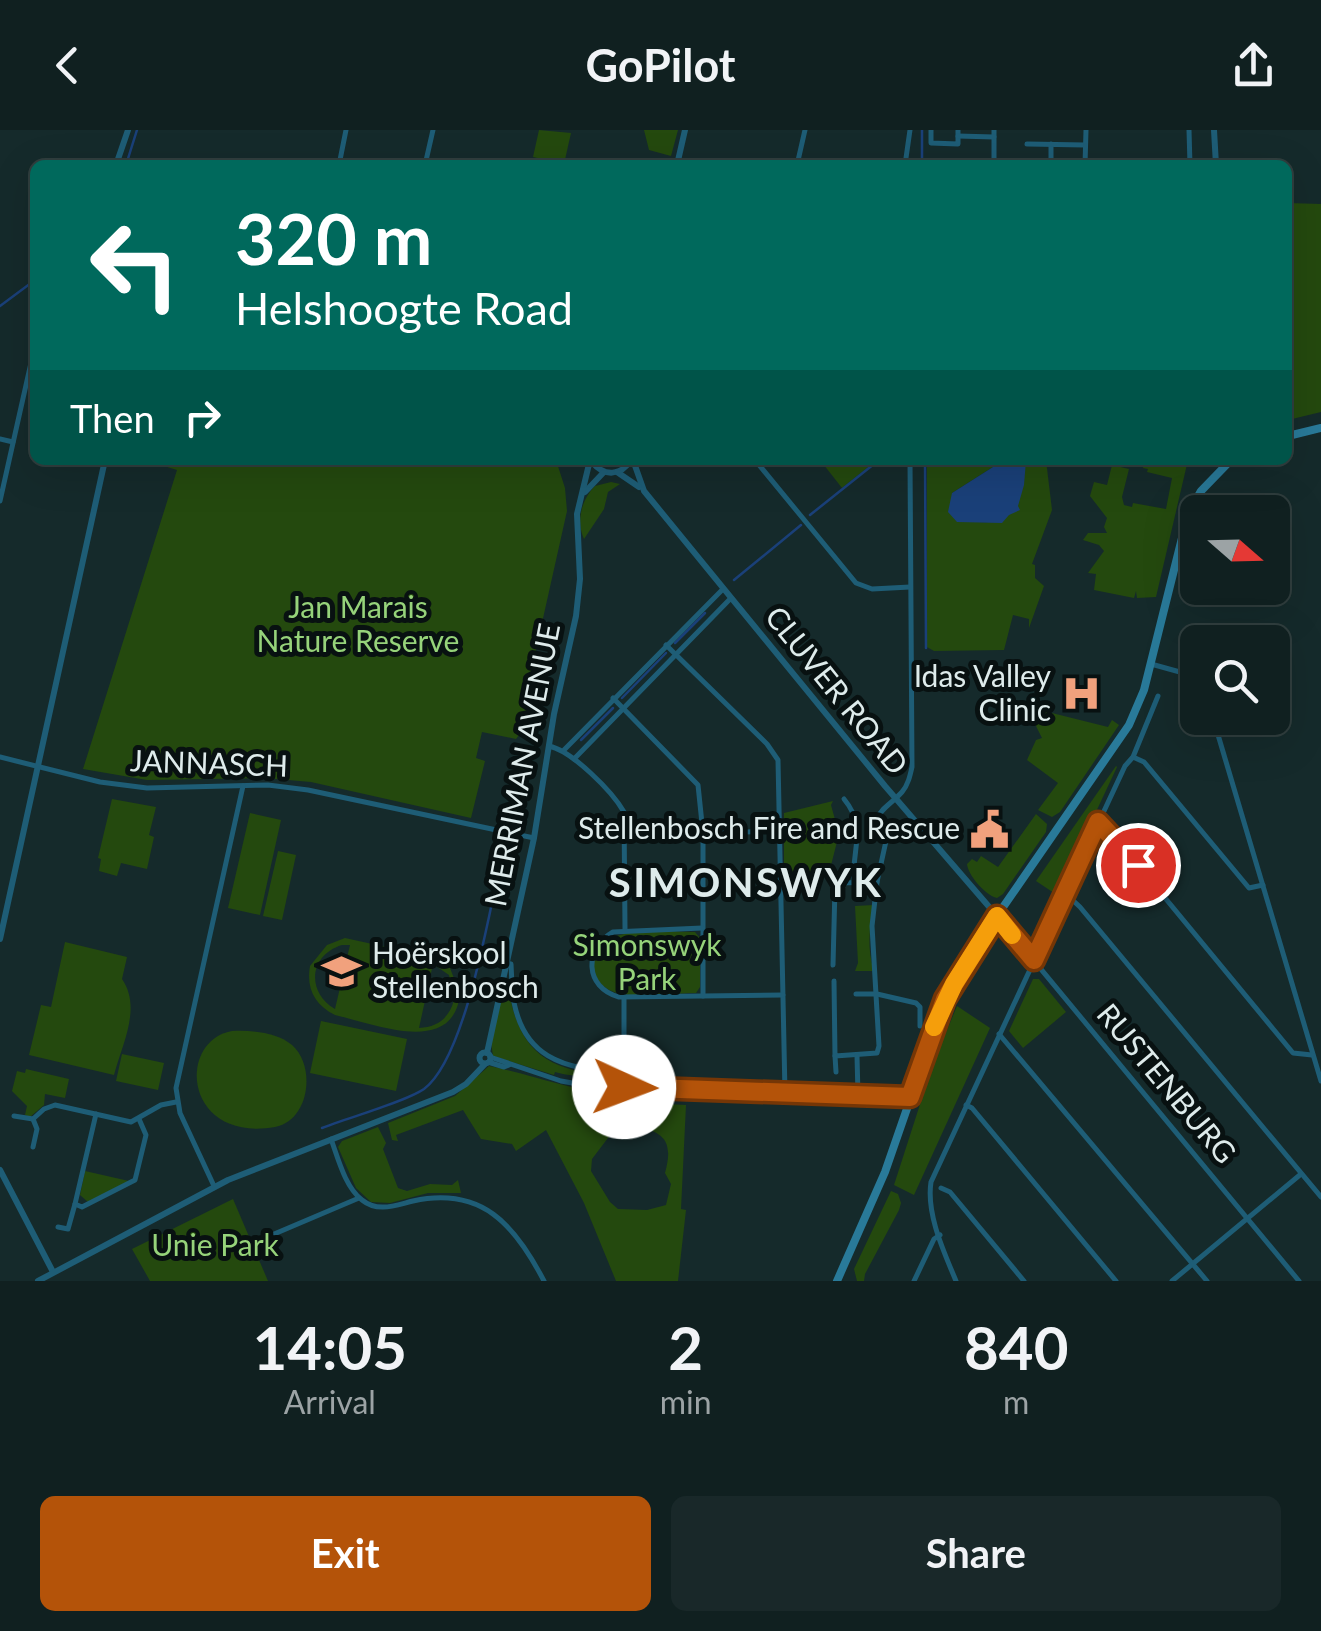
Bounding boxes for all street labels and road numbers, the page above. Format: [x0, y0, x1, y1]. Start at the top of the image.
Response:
street label: CLUVER ROAD [759, 598, 916, 781]
street label: MERRIMAN AVENUE [476, 620, 566, 909]
street label: JANNASCH [129, 741, 289, 783]
street label: RUSTENBURG [1090, 996, 1245, 1170]

